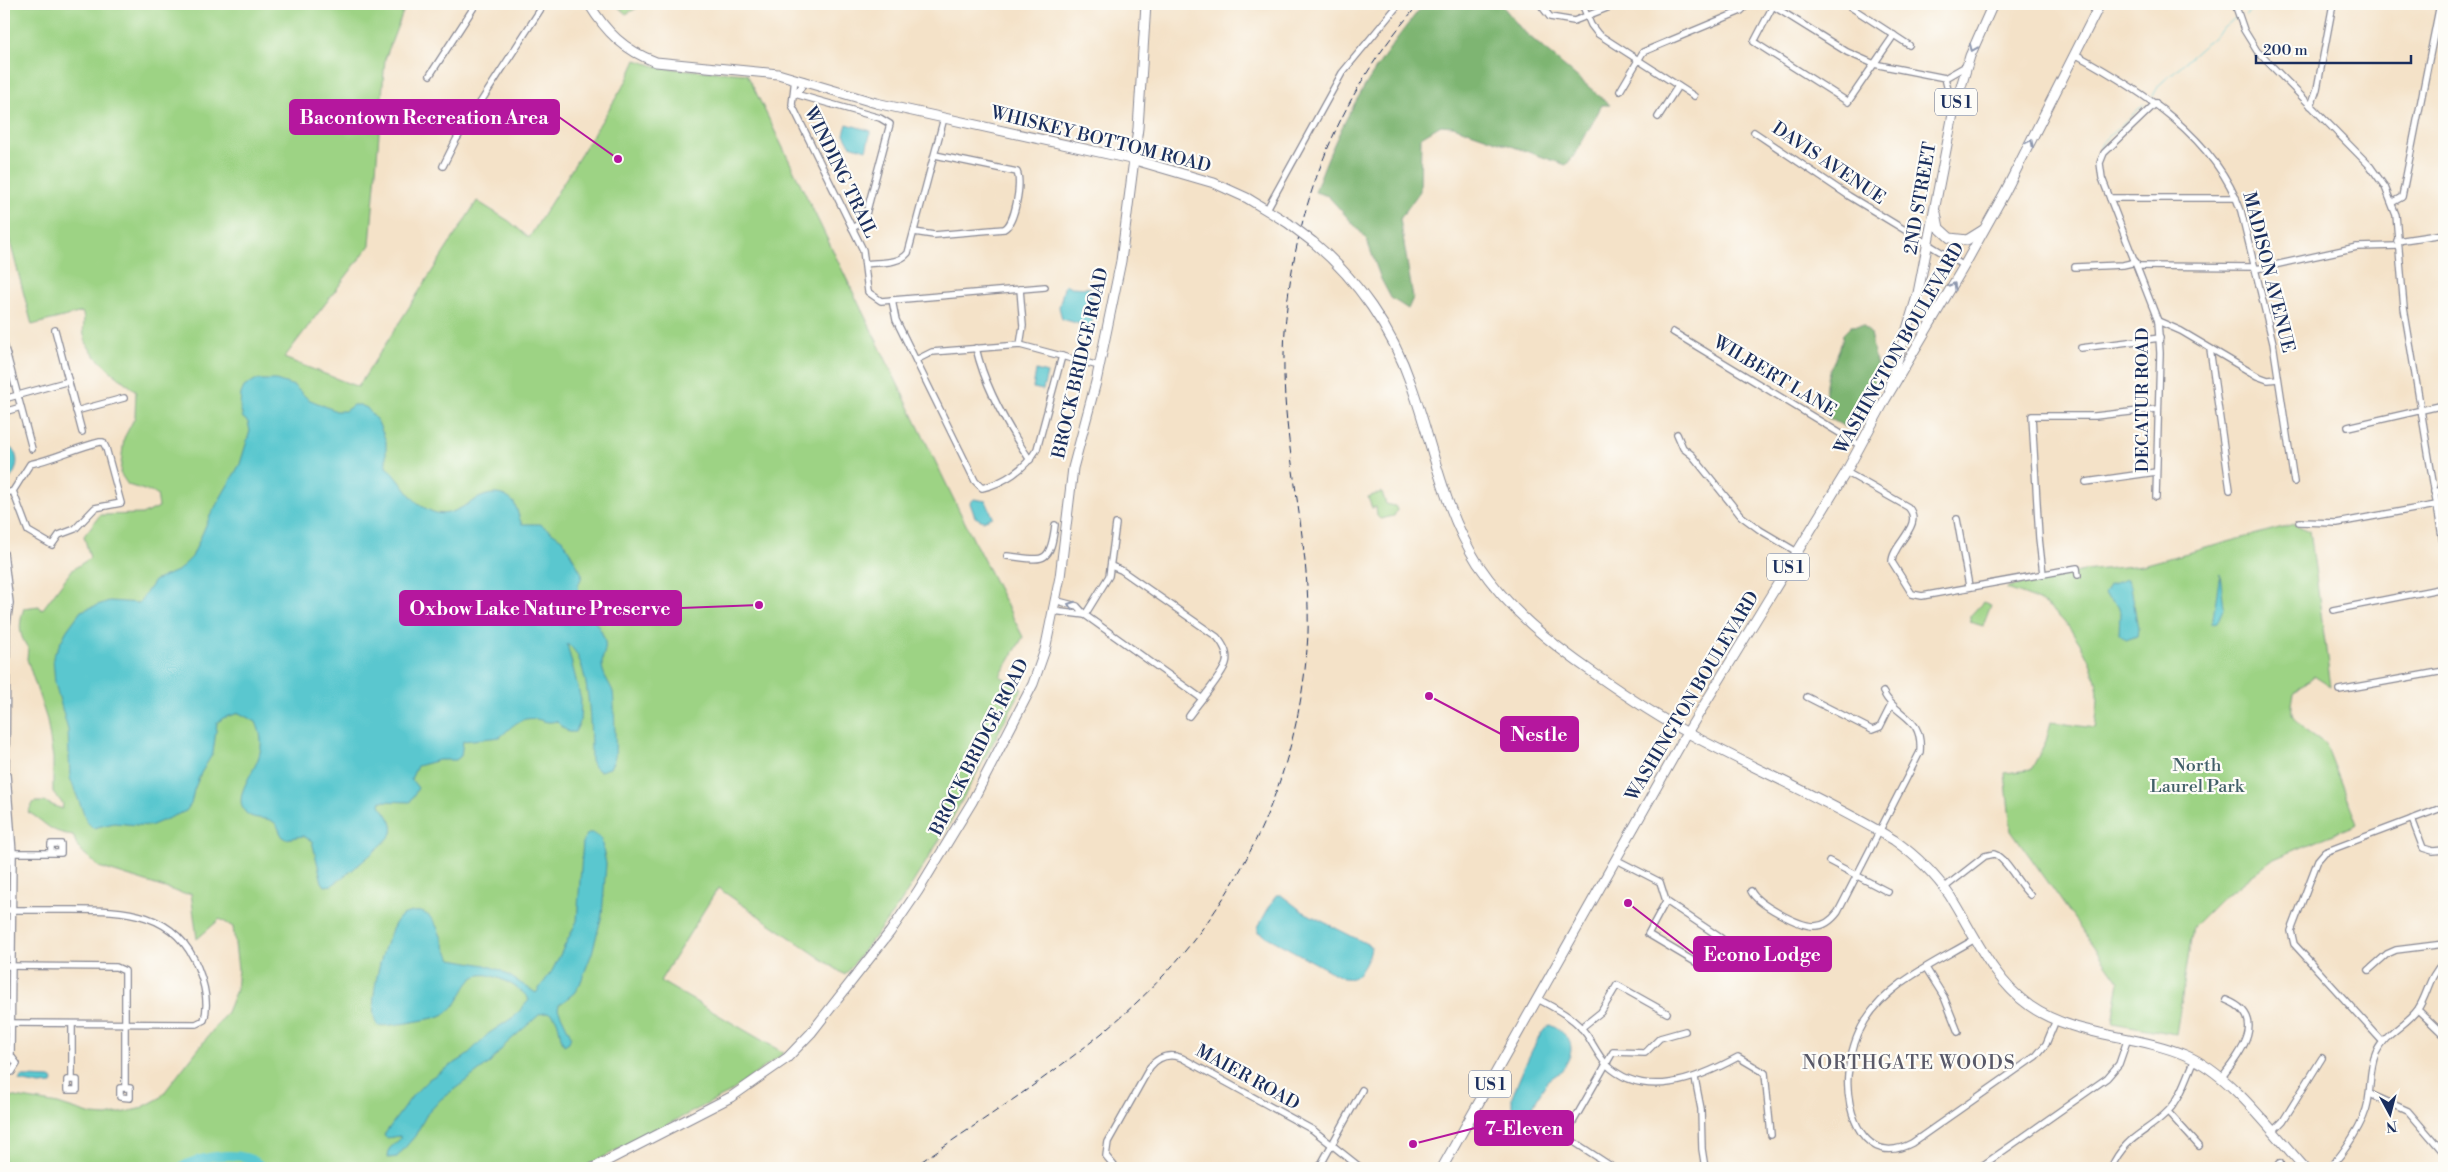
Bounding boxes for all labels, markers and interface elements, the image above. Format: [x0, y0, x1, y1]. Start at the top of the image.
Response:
scale bar [2256, 32, 2410, 64]
text: 200 m [2263, 41, 2308, 60]
one-way arrow [1969, 44, 1979, 52]
road number: US 1 [1935, 88, 1977, 115]
callout: Bacontown Recreation Area [290, 100, 559, 134]
street label: WHISKEY BOTTOM ROAD [987, 101, 1213, 178]
street label: WINDING TRAIL [798, 102, 882, 242]
text: Bacontown Recreation Area [300, 106, 549, 130]
street label: DAVIS AVENUE [1768, 117, 1890, 210]
one-way arrow [2024, 139, 2034, 148]
street label: 2ND STREET [1899, 140, 1942, 256]
street label: MADISON AVENUE [2237, 189, 2300, 355]
street label: WASHINGTON BOULEVARD [1829, 238, 1970, 459]
street label: BROCK BRIDGE ROAD [1047, 265, 1114, 462]
one-way arrow [1946, 282, 1956, 291]
street label: DECATUR ROAD [2131, 328, 2154, 472]
street label: WILBERT LANE [1708, 330, 1841, 422]
road number: US 1 [1767, 554, 1809, 580]
street label: WASHINGTON BOULEVARD [1620, 587, 1764, 806]
callout: Oxbow Lake Nature Preserve [400, 591, 681, 625]
text: Oxbow Lake Nature Preserve [410, 597, 670, 621]
one-way arrow [1067, 601, 1076, 611]
street label: BROCK BRIDGE ROAD [924, 655, 1034, 840]
callout: Nestle [1501, 717, 1578, 751]
text: Nestle [1511, 723, 1567, 747]
park label: North Laurel Park [2150, 754, 2246, 798]
callout: Econo Lodge [1694, 937, 1831, 971]
text: Econo Lodge [1703, 943, 1821, 967]
street label: MAIER ROAD [1192, 1039, 1304, 1115]
district label: NORTHGATE WOODS [1802, 1051, 2016, 1075]
road number: US 1 [1469, 1070, 1511, 1098]
north arrow [2366, 1090, 2416, 1140]
callout: 7-Eleven [1475, 1111, 1573, 1145]
text: N [2385, 1116, 2398, 1136]
text: 7-Eleven [1485, 1117, 1564, 1141]

